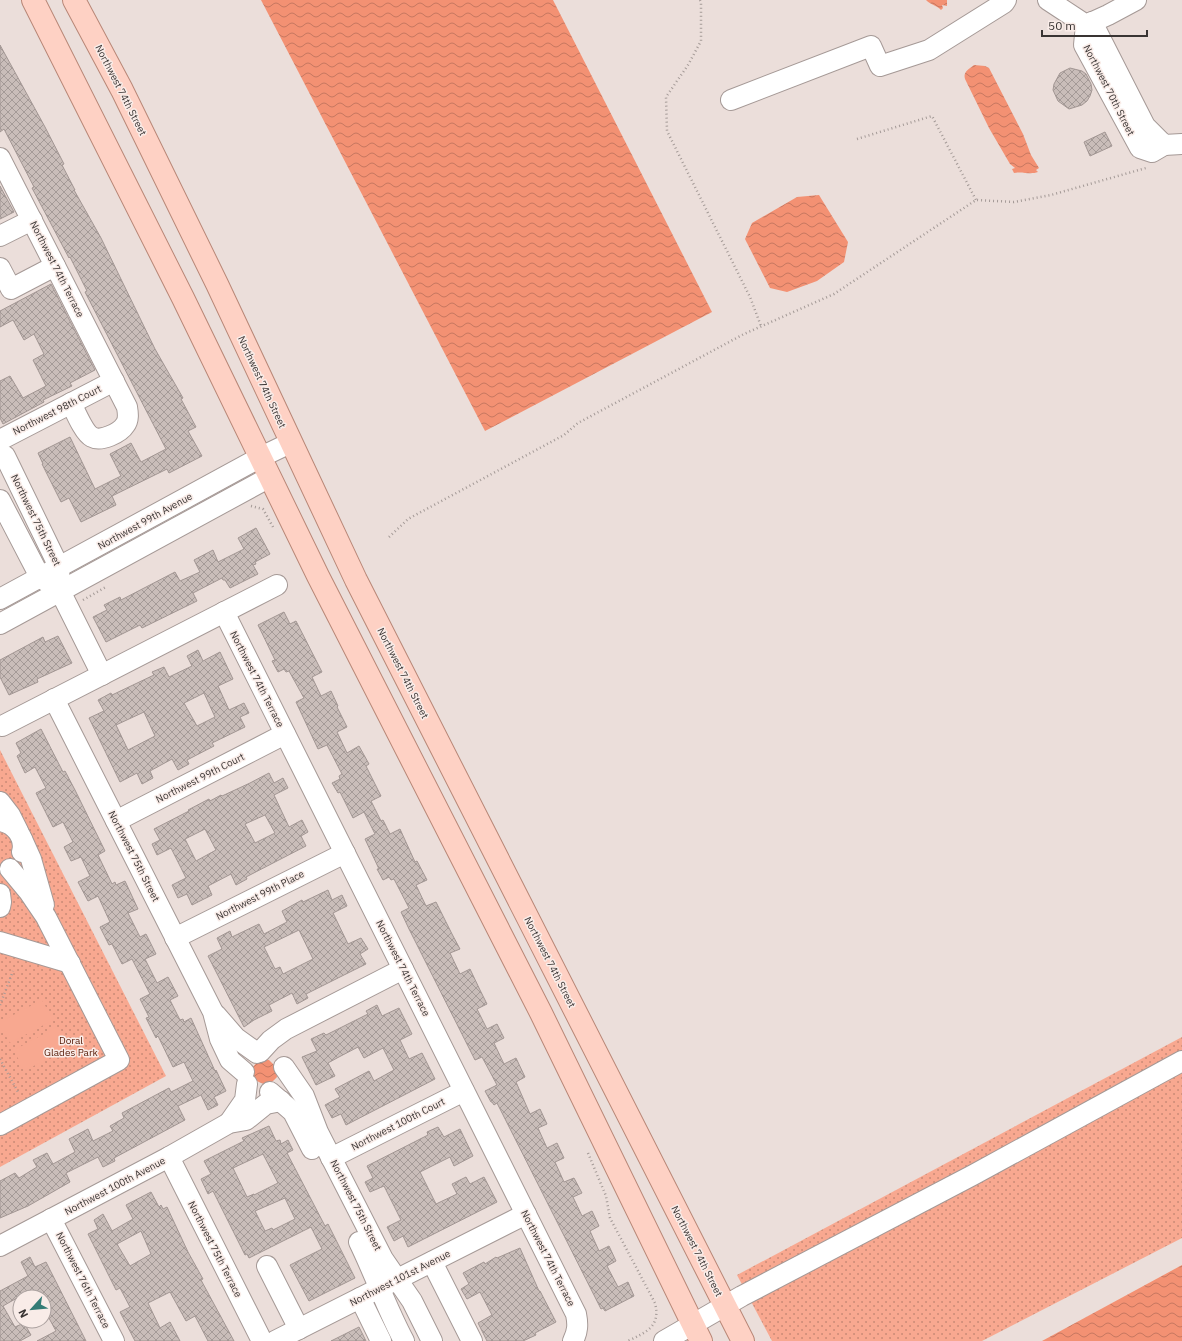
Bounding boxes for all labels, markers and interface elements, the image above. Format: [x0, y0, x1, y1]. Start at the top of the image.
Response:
scale bar [1042, 12, 1147, 38]
text: 50 m [1048, 18, 1076, 33]
street label: Northwest 74th Street [92, 42, 150, 138]
street label: Northwest 70th Street [1080, 42, 1138, 138]
street label: Northwest 74th Terrace [27, 219, 87, 320]
street label: Northwest 74th Street [235, 334, 289, 431]
street label: Northwest 98th Court [11, 382, 104, 438]
street label: Northwest 75th Street [8, 472, 64, 568]
street label: Northwest 99th Avenue [95, 489, 195, 552]
street label: Northwest 74th Street [374, 625, 432, 721]
street label: Northwest 74th Terrace [227, 629, 287, 730]
street label: Northwest 99th Court [154, 750, 247, 806]
street label: Northwest 75th Street [105, 808, 163, 904]
street label: Northwest 99th Place [214, 867, 307, 923]
street label: Northwest 74th Street [521, 914, 579, 1010]
street label: Northwest 74th Terrace [373, 918, 433, 1019]
park label: Doral Glades Park [44, 1034, 99, 1059]
street label: Northwest 100th Court [349, 1094, 448, 1153]
street label: Northwest 100th Avenue [62, 1154, 168, 1218]
street label: Northwest 75th Street [327, 1157, 385, 1253]
street label: Northwest 75th Terrace [185, 1199, 245, 1300]
street label: Northwest 74th Street [668, 1203, 726, 1299]
street label: Northwest 74th Terrace [518, 1208, 578, 1309]
street label: Northwest 76th Terrace [53, 1230, 113, 1331]
street label: Northwest 101st Avenue [347, 1247, 453, 1309]
north arrow [12, 1289, 52, 1329]
text: N [15, 1307, 31, 1320]

